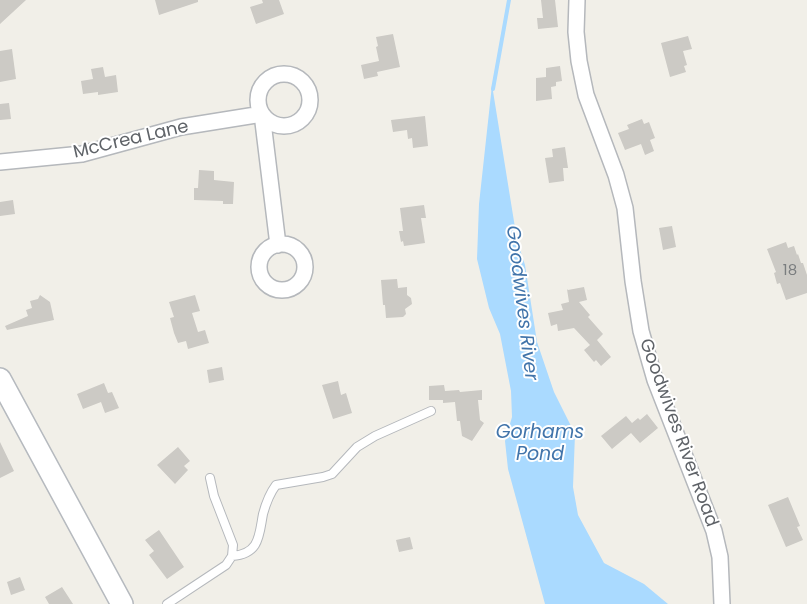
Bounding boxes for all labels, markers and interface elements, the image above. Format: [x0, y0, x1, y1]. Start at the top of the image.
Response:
street label: McCrea Lane [71, 116, 191, 164]
water label: Goodwives River [500, 224, 542, 382]
house number: 18 [783, 262, 797, 280]
street label: Goodwives River Road [634, 336, 722, 530]
water label: Gorhams Pond [496, 422, 584, 466]

